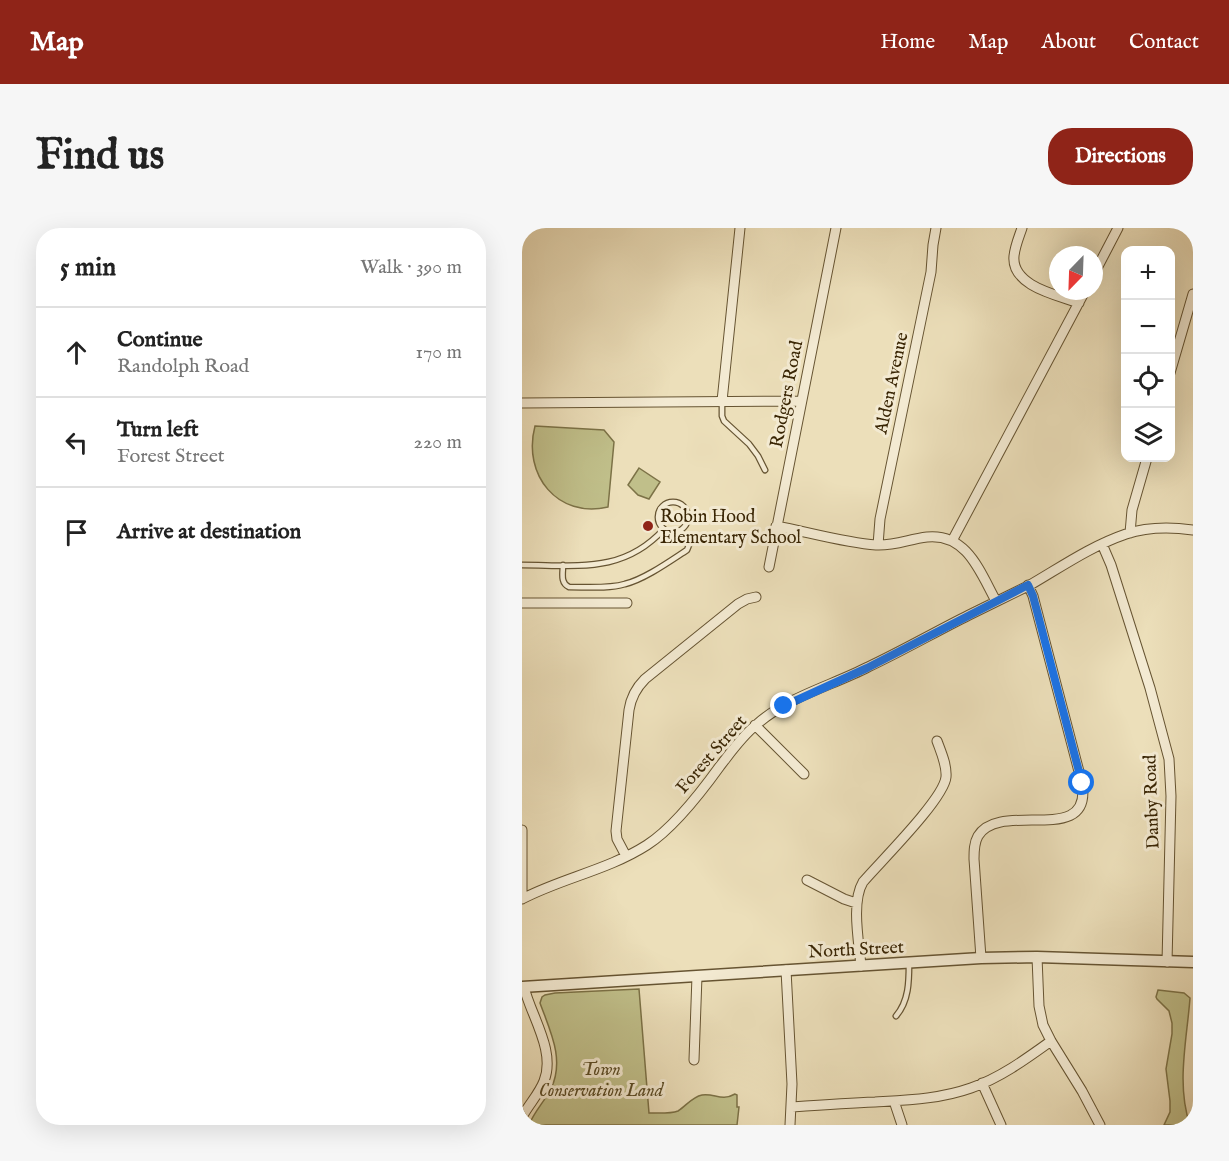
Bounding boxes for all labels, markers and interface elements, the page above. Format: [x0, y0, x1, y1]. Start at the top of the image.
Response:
text: Map [30, 25, 84, 60]
text: Home [880, 29, 935, 56]
text: Map [968, 29, 1008, 56]
text: About [1041, 29, 1096, 56]
text: Contact [1129, 29, 1199, 56]
button: Directions [1048, 128, 1193, 185]
text: Find us [36, 130, 164, 183]
north arrow [1049, 246, 1103, 300]
map controls [1121, 246, 1175, 462]
button: + [1121, 246, 1175, 300]
text: 5 min [60, 251, 116, 284]
text: Walk · 390 m [360, 255, 462, 280]
button: − [1121, 300, 1175, 354]
text: Continue [117, 326, 203, 354]
street label: Alden Avenue [870, 330, 914, 437]
icon: ahead [60, 336, 93, 369]
street label: Rodgers Road [766, 338, 809, 450]
text: 170 m [416, 340, 462, 365]
text: Randolph Road [117, 354, 249, 379]
button: locate [1121, 354, 1175, 408]
button: layers [1121, 408, 1175, 462]
text: Turn left [117, 416, 199, 444]
icon: left [60, 426, 93, 459]
text: 220 m [414, 430, 462, 455]
text: Forest Street [117, 444, 225, 469]
place label: Robin Hood Elementary School [660, 506, 801, 550]
icon: arrive [60, 516, 93, 549]
text: Arrive at destination [117, 518, 301, 546]
marker: Robin Hood Elementary School [641, 519, 655, 533]
route end [770, 692, 796, 718]
street label: Forest Street [672, 711, 753, 799]
street label: Danby Road [1139, 754, 1166, 850]
route start [1068, 769, 1094, 795]
street label: North Street [808, 937, 904, 964]
park label: Town Conservation Land [539, 1059, 665, 1103]

